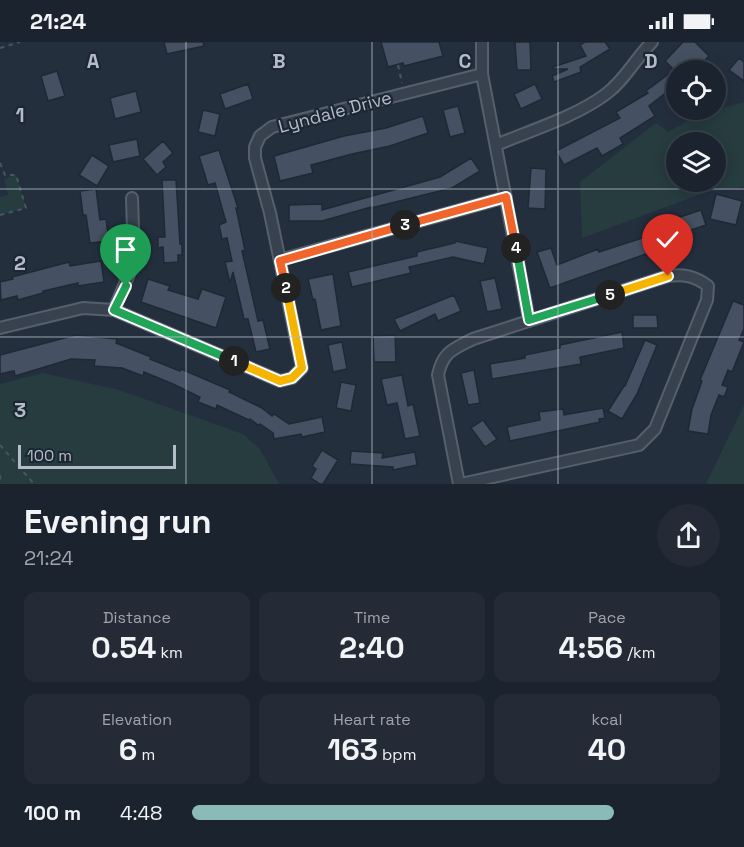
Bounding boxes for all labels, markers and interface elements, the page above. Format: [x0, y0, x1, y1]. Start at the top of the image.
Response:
text: 21:24 [30, 7, 86, 35]
text: A [87, 48, 100, 74]
text: B [272, 48, 286, 74]
text: C [459, 48, 472, 74]
text: D [644, 48, 658, 74]
map controls [666, 60, 726, 192]
button: locate [666, 60, 726, 120]
street label: Lyndale Drive [276, 85, 394, 138]
text: 1 [15, 102, 25, 128]
button: layers [666, 132, 726, 192]
pin: 3 [390, 210, 420, 240]
text: 3 [400, 214, 410, 235]
pin [642, 214, 693, 276]
icon: check [651, 223, 684, 256]
pin [100, 224, 151, 286]
icon: arrive [109, 233, 142, 266]
pin: 4 [501, 233, 531, 263]
text: 4 [511, 237, 521, 258]
text: 2 [14, 250, 26, 276]
pin: 2 [271, 273, 301, 303]
text: 2 [281, 277, 291, 298]
pin: 5 [595, 280, 625, 310]
text: 5 [605, 284, 615, 305]
pin: 1 [219, 346, 249, 376]
text: 1 [230, 350, 238, 371]
text: 3 [14, 397, 26, 423]
scale bar [18, 442, 176, 469]
text: 100 m [27, 445, 72, 466]
text: Evening run [24, 501, 212, 543]
button: share [657, 504, 720, 567]
text: 21:24 [24, 545, 73, 571]
text: Distance [103, 607, 171, 628]
text: Time [354, 607, 390, 628]
text: Pace [588, 607, 626, 628]
text: 0.54 [91, 628, 156, 667]
text: 2:40 [339, 628, 405, 667]
text: 4:56 [559, 628, 623, 667]
text: km [156, 642, 183, 663]
text: /km [623, 642, 655, 663]
text: Elevation [102, 709, 172, 730]
text: Heart rate [333, 709, 411, 730]
text: kcal [592, 709, 622, 730]
text: 6 [119, 730, 137, 769]
text: 163 [328, 730, 378, 769]
text: 40 [588, 730, 626, 769]
text: m [137, 744, 155, 765]
text: bpm [378, 744, 416, 765]
text: 100 m [24, 800, 81, 826]
text: 4:48 [120, 800, 163, 826]

